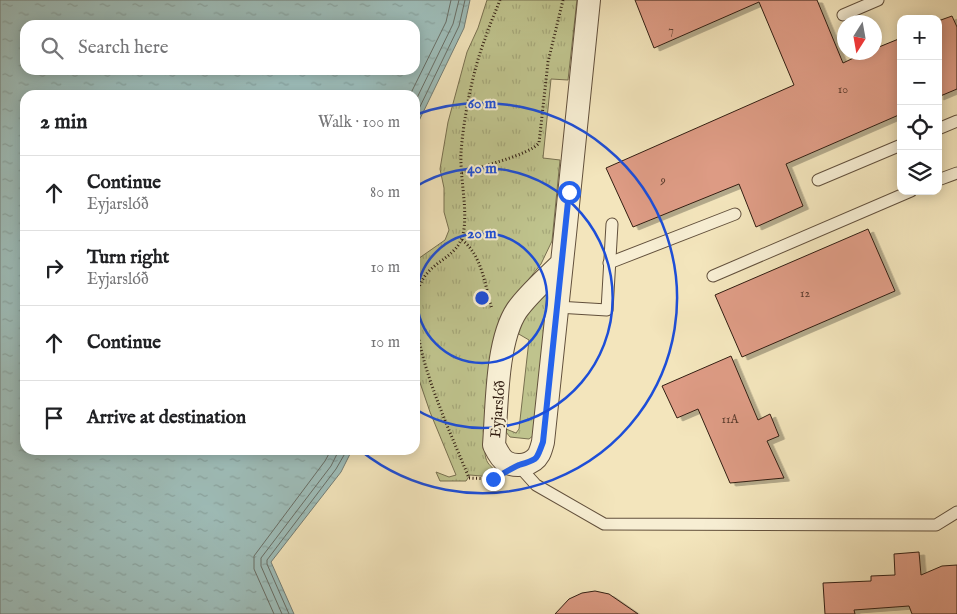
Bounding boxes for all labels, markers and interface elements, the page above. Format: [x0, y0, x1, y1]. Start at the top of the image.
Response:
north arrow [837, 15, 882, 60]
map controls [897, 15, 942, 195]
button: + [897, 15, 942, 60]
search box [20, 20, 420, 75]
house number: 7 [668, 23, 674, 38]
icon: search [38, 34, 66, 62]
text: Search here [78, 36, 169, 60]
button: − [897, 60, 942, 105]
house number: 10 [838, 82, 848, 97]
text: 60 m [468, 94, 497, 113]
button: locate [897, 105, 942, 150]
text: 2 min [40, 109, 87, 136]
text: Walk · 100 m [318, 113, 400, 133]
button: layers [897, 150, 942, 195]
text: 40 m [467, 159, 497, 178]
text: Continue [87, 171, 161, 195]
house number: 9 [659, 173, 666, 188]
icon: ahead [40, 179, 68, 207]
route start [558, 181, 581, 204]
text: 80 m [370, 183, 400, 203]
text: Eyjarslóð [87, 195, 149, 215]
text: 20 m [467, 224, 497, 243]
text: Turn right [87, 246, 169, 270]
icon: right [40, 254, 68, 282]
text: 10 m [370, 258, 400, 278]
text: Eyjarslóð [87, 270, 149, 290]
house number: 12 [800, 286, 810, 301]
centre of rings [473, 289, 491, 307]
icon: ahead [40, 329, 68, 357]
text: Continue [87, 331, 161, 355]
text: 10 m [370, 333, 400, 353]
street label: Eyjarslóð [486, 379, 510, 439]
icon: arrive [40, 404, 68, 432]
text: Arrive at destination [87, 406, 246, 430]
house number: 11A [721, 412, 739, 427]
route end [482, 468, 505, 491]

